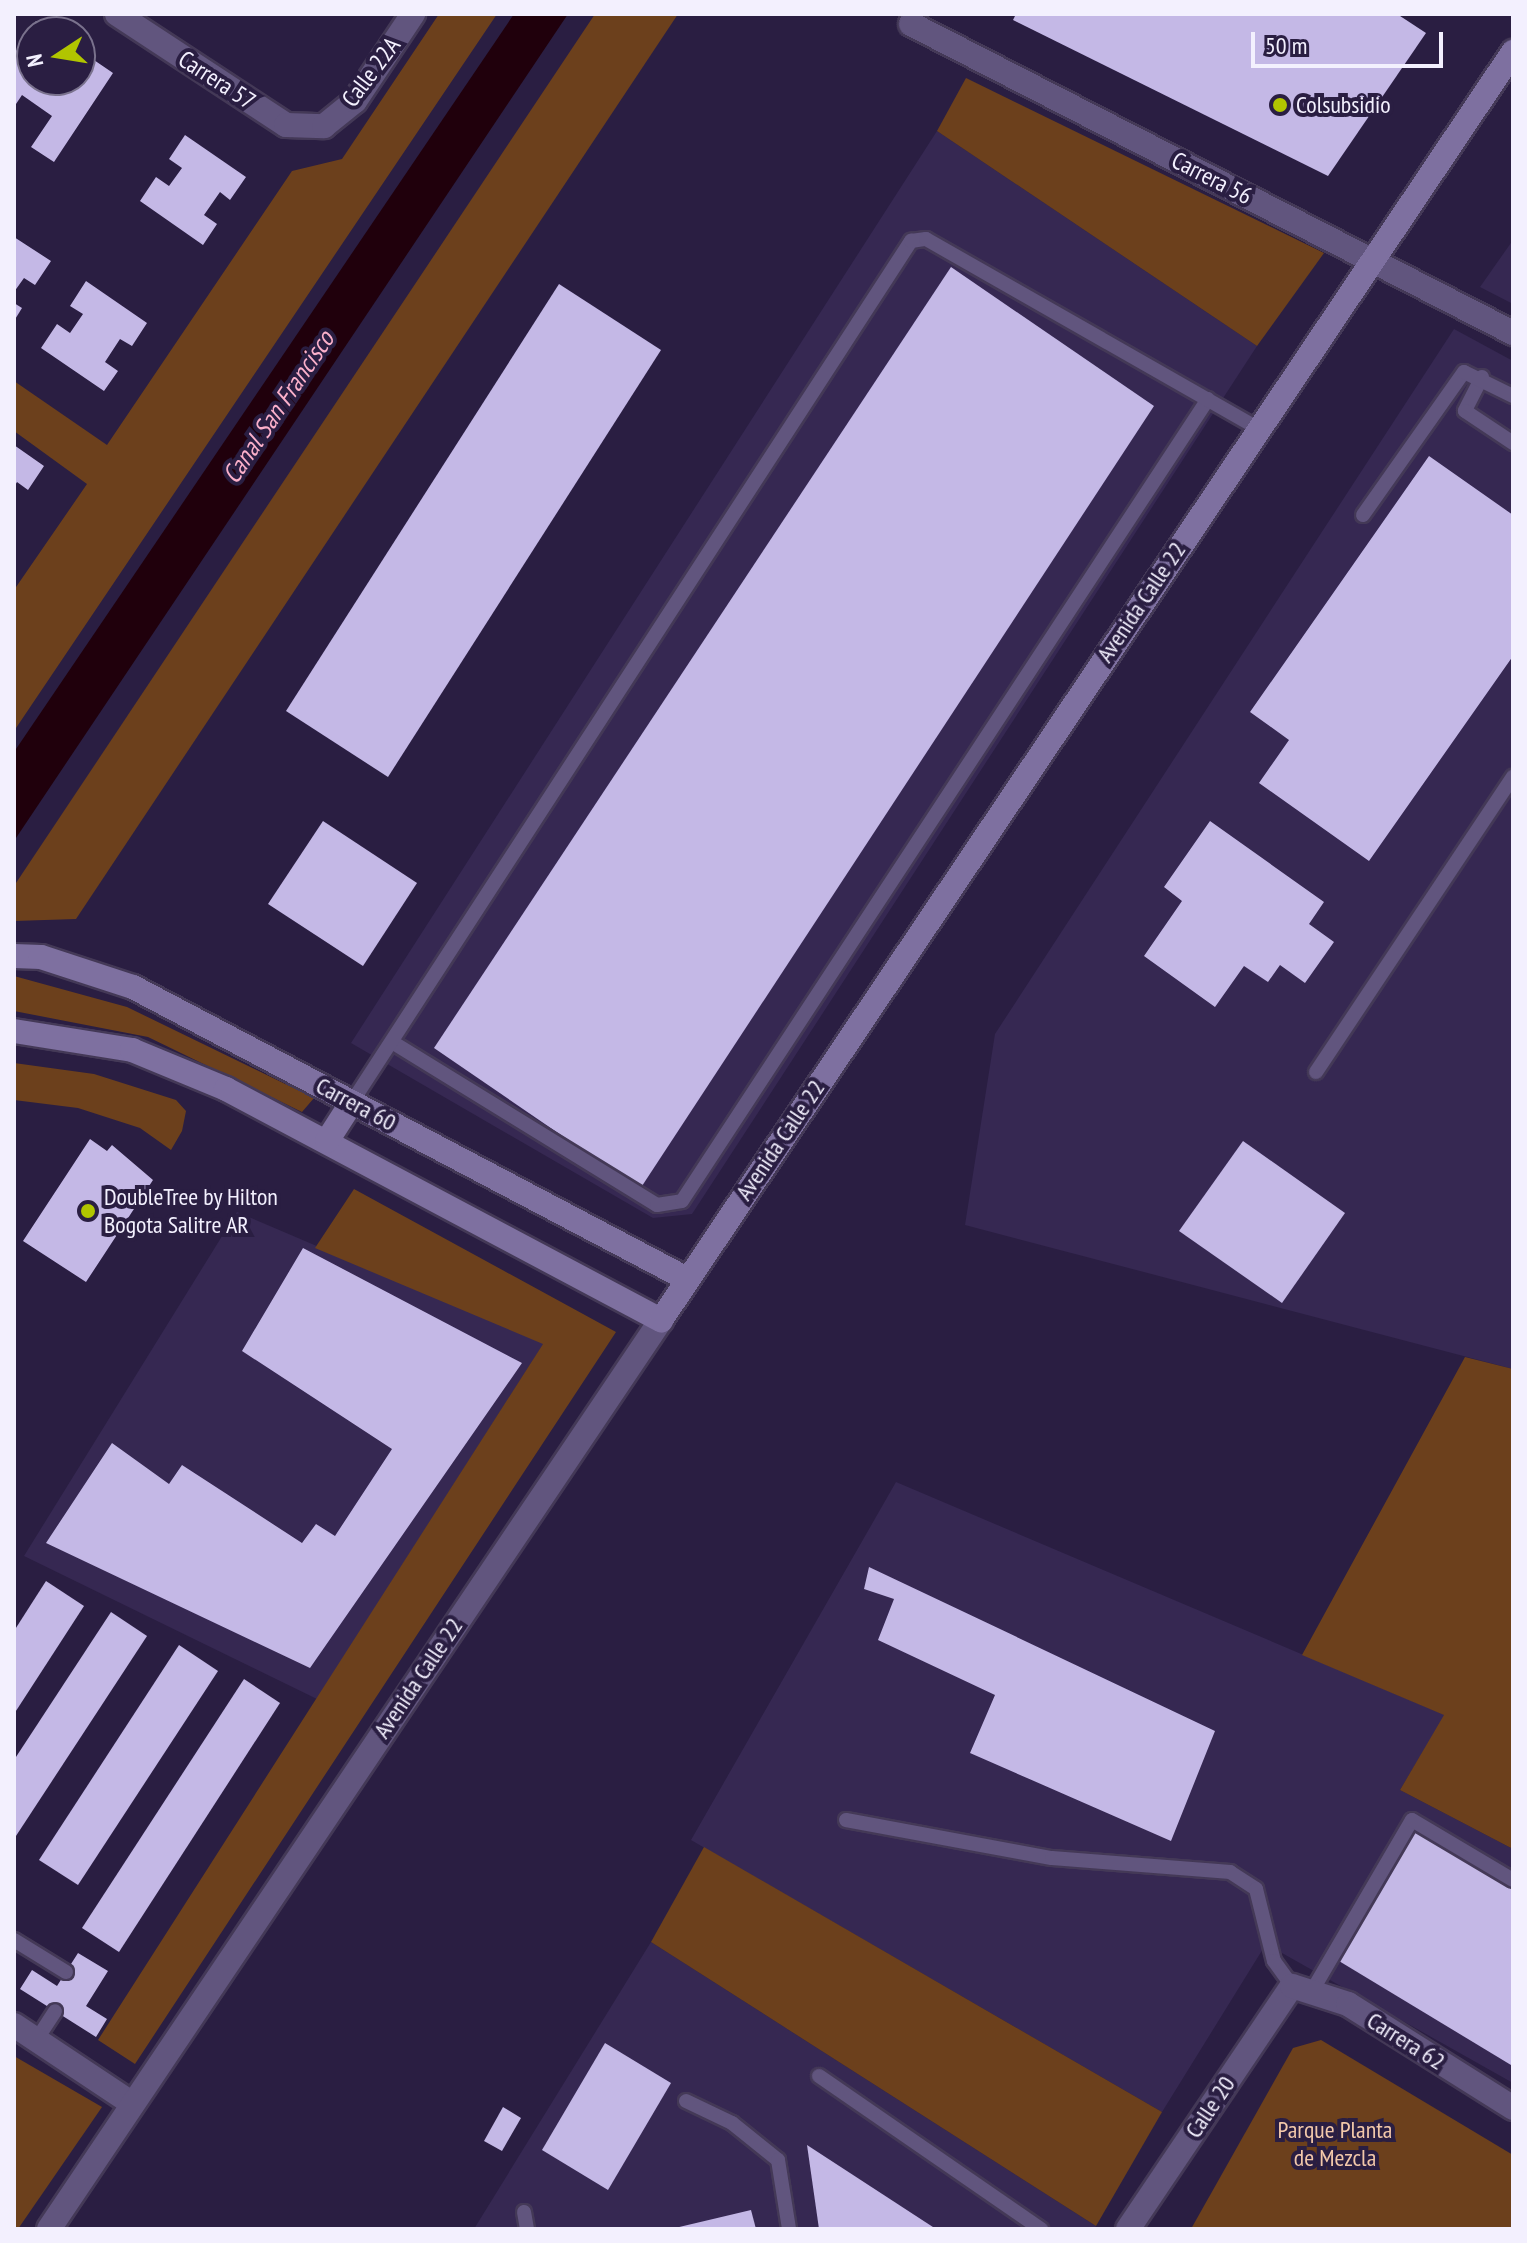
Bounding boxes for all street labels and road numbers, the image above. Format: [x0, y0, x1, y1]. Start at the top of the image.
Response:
street label: Calle 22A [336, 32, 406, 112]
street label: Carrera 57 [173, 44, 261, 116]
street label: Carrera 56 [1167, 146, 1257, 210]
street label: Avenida Calle 22 [1090, 536, 1192, 668]
street label: Carrera 60 [311, 1071, 401, 1137]
street label: Avenida Calle 22 [729, 1074, 831, 1206]
street label: Avenida Calle 22 [367, 1612, 469, 1744]
street label: Carrera 62 [1362, 2006, 1450, 2076]
street label: Calle 20 [1179, 2071, 1241, 2143]

